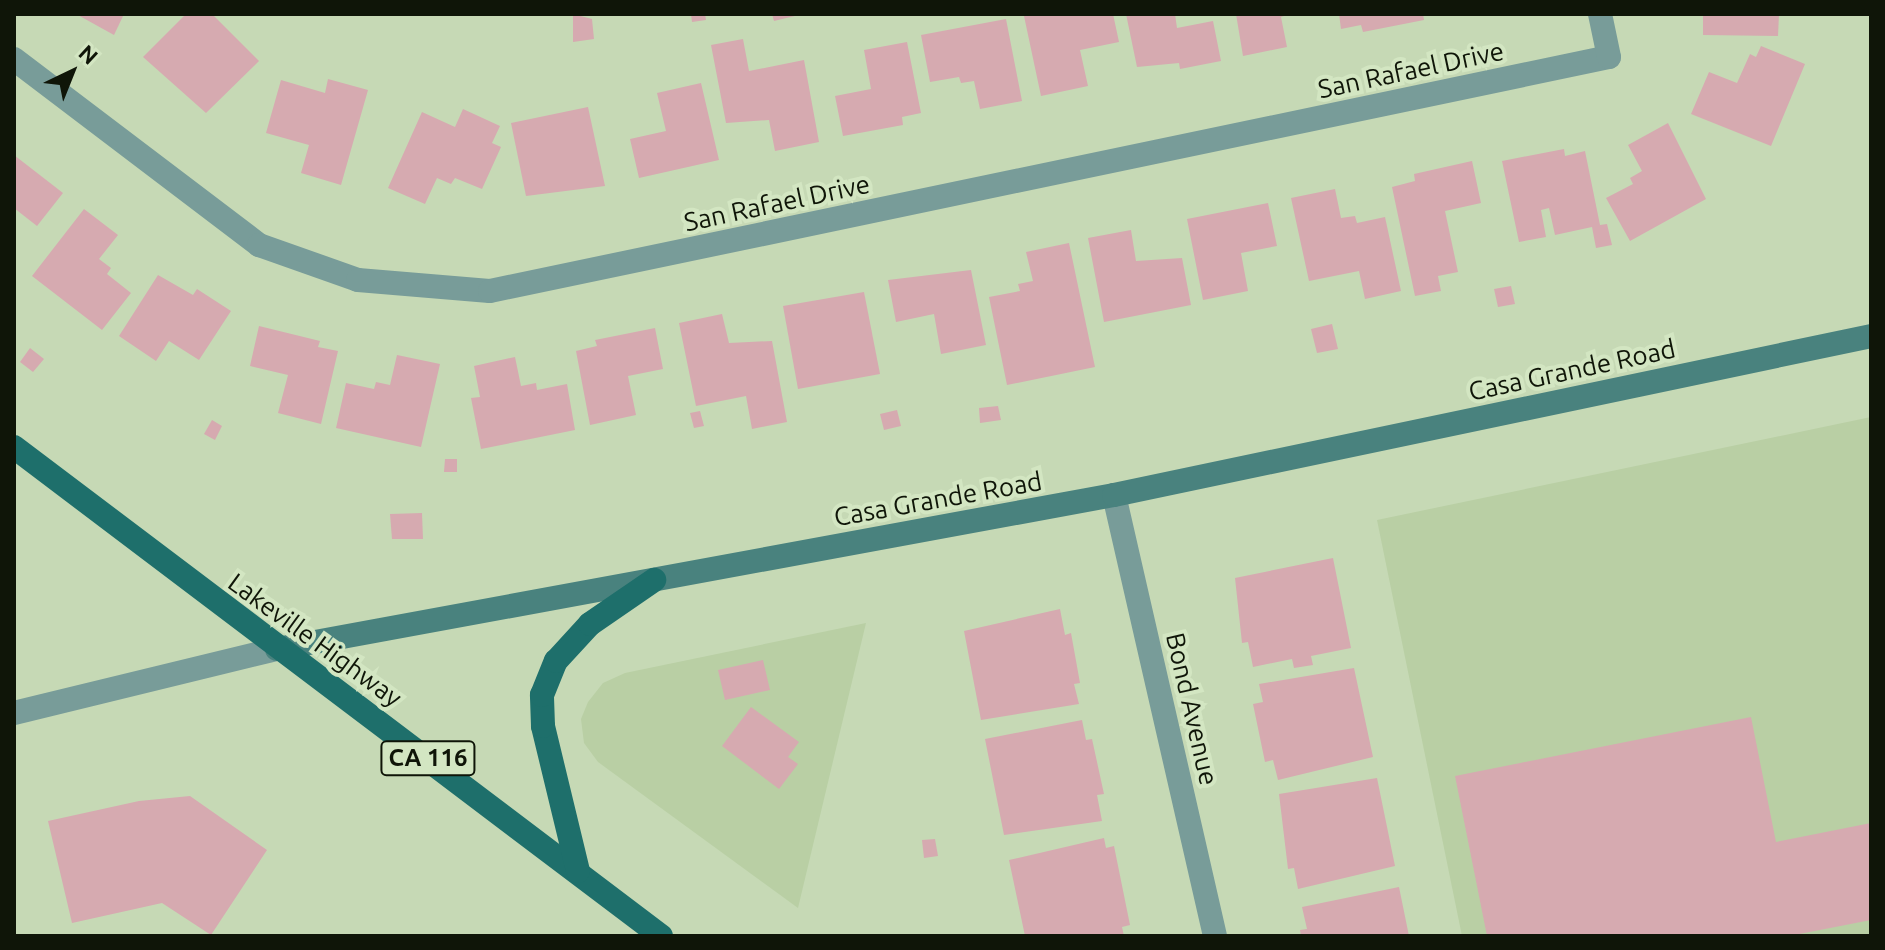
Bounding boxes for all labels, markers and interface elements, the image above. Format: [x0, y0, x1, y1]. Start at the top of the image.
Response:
north arrow [32, 32, 112, 112]
street label: San Rafael Drive [1315, 35, 1507, 105]
text: N [74, 39, 103, 69]
street label: San Rafael Drive [681, 168, 873, 238]
street label: Casa Grande Road [1466, 333, 1678, 407]
street label: Casa Grande Road [832, 465, 1044, 533]
street label: Lakeville Highway [222, 567, 408, 713]
street label: Bond Avenue [1159, 630, 1225, 788]
road number: CA 116 [380, 738, 476, 778]

